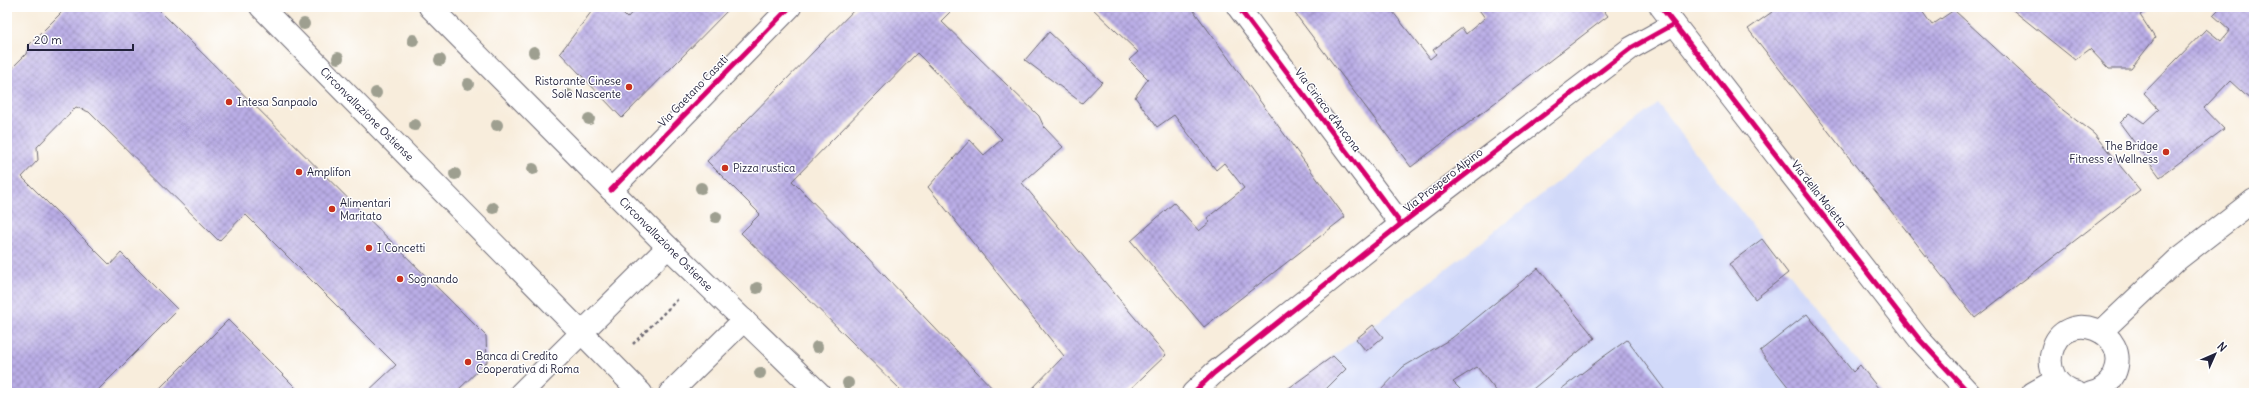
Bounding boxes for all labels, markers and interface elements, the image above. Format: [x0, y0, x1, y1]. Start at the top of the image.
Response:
scale bar [28, 26, 133, 52]
text: 20 m [34, 32, 62, 47]
street label: Via Gaetano Casati [655, 52, 731, 130]
street label: Circonvallazione Ostiense [317, 64, 417, 164]
street label: Via Ciriaco d'Ancona [1292, 65, 1364, 155]
place label: Ristorante Cinese Sole Nascente [535, 74, 621, 101]
marker: Ristorante Cinese Sole Nascente [624, 82, 634, 92]
place label: Intesa Sanpaolo [237, 95, 318, 109]
marker: Intesa Sanpaolo [224, 97, 234, 107]
place label: The Bridge Fitness e Wellness [2069, 139, 2158, 166]
street label: Via Prospero Alpino [1401, 145, 1485, 215]
marker: The Bridge Fitness e Wellness [2161, 147, 2171, 157]
street label: Via della Moletta [1788, 158, 1850, 230]
place label: Pizza rustica [733, 161, 795, 175]
marker: Pizza rustica [720, 163, 730, 173]
place label: Amplifon [307, 165, 351, 179]
marker: Amplifon [294, 167, 304, 177]
street label: Circonvallazione Ostiense [616, 194, 716, 294]
place label: Alimentari Maritato [340, 196, 391, 223]
marker: Alimentari Maritato [327, 204, 337, 214]
place label: I Concetti [377, 241, 425, 255]
marker: I Concetti [364, 243, 374, 253]
place label: Sognando [408, 272, 458, 286]
marker: Sognando [395, 274, 405, 284]
north arrow [2195, 334, 2235, 374]
text: N [2214, 339, 2230, 355]
place label: Banca di Credito Cooperativa di Roma [476, 349, 579, 376]
marker: Banca di Credito Cooperativa di Roma [463, 357, 473, 367]

